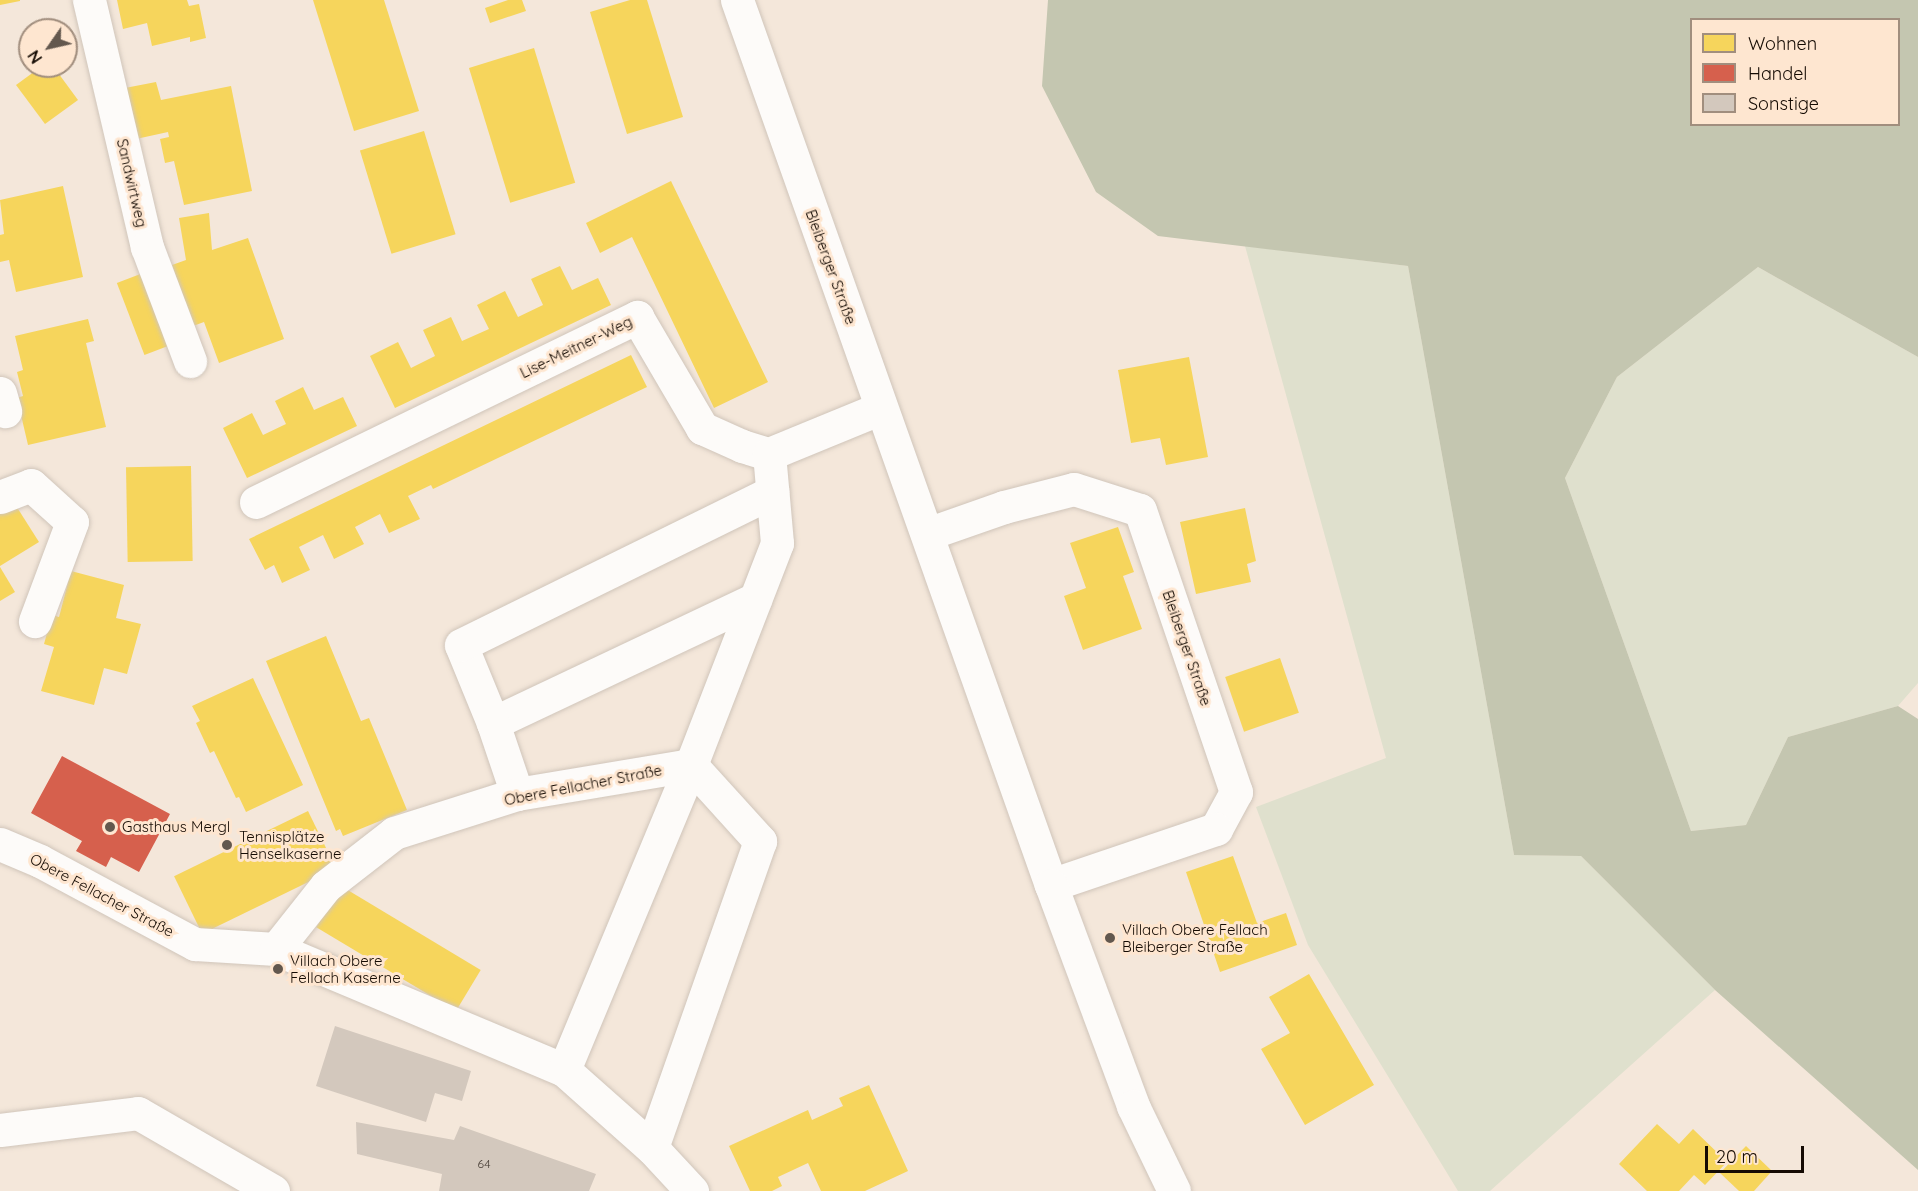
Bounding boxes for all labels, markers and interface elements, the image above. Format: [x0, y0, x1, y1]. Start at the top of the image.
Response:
north arrow [18, 18, 78, 78]
legend [1690, 18, 1900, 126]
text: Wohnen [1748, 32, 1817, 55]
text: N [23, 46, 46, 67]
text: Handel [1748, 62, 1808, 85]
text: Sonstige [1748, 92, 1819, 115]
street label: Sandwirtweg [113, 137, 151, 229]
street label: Bleiberger Straße [802, 207, 860, 327]
street label: Lise-Meitner-Weg [517, 312, 635, 382]
street label: Bleiberger Straße [1159, 588, 1215, 708]
street label: Obere Fellacher Straße [503, 761, 663, 809]
place label: Gasthaus Mergl [122, 818, 230, 836]
marker: Gasthaus Mergl [103, 820, 117, 834]
place label: Tennisplätze Henselkaserne [239, 827, 341, 862]
marker: Tennisplätze Henselkaserne [220, 838, 234, 852]
street label: Obere Fellacher Straße [27, 849, 177, 941]
place label: Villach Obere Fellach Bleiberger Straße [1122, 920, 1268, 955]
marker: Villach Obere Fellach Bleiberger Straße [1103, 931, 1117, 945]
place label: Villach Obere Fellach Kaserne [290, 951, 401, 986]
marker: Villach Obere Fellach Kaserne [271, 962, 285, 976]
scale bar [1708, 1134, 1807, 1172]
text: 20 m [1716, 1145, 1758, 1168]
house number: 64 [478, 1157, 490, 1171]

